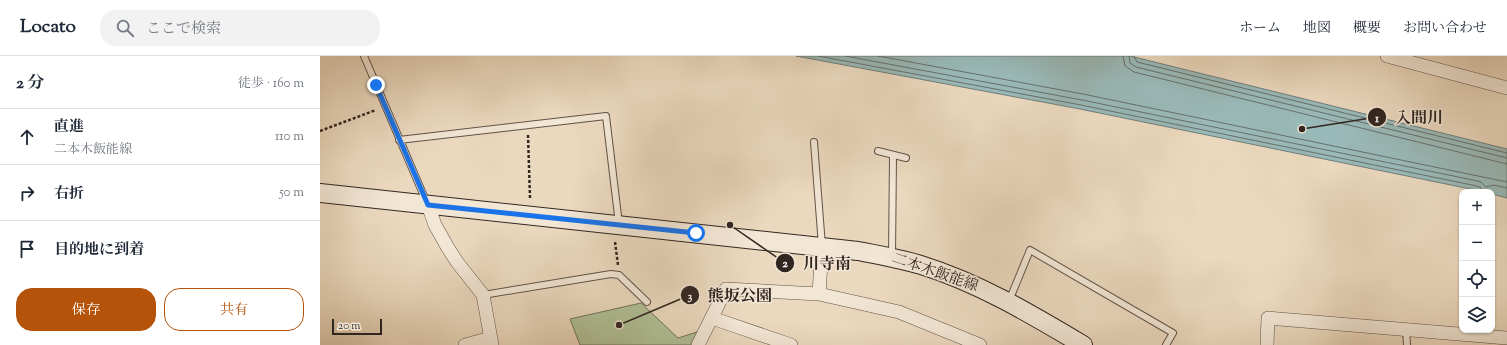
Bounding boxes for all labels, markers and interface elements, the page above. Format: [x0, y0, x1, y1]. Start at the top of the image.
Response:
search box [100, 10, 380, 46]
text: Locato [20, 14, 76, 41]
icon: search [114, 17, 136, 39]
text: ここで検索 [146, 19, 221, 40]
text: ホーム [1239, 19, 1281, 39]
text: 地図 [1303, 19, 1331, 39]
text: 概要 [1353, 19, 1381, 39]
text: お問い合わせ [1403, 19, 1487, 39]
text: 2 分 [16, 72, 45, 96]
text: 徒歩 · 160 m [238, 75, 304, 93]
route end [367, 76, 385, 94]
callout: 入間川 [1367, 103, 1451, 131]
text: 入間川 [1395, 108, 1443, 131]
text: 1 [1374, 110, 1380, 128]
text: 直進 [54, 117, 84, 138]
icon: ahead [16, 126, 38, 148]
text: 110 m [275, 128, 304, 146]
text: 二本木飯能線 [54, 141, 132, 159]
icon: right [16, 182, 38, 204]
text: 右折 [54, 184, 84, 205]
text: 50 m [279, 184, 304, 202]
map controls [1459, 189, 1495, 333]
button: + [1459, 189, 1495, 225]
route start [687, 224, 705, 242]
button: − [1459, 225, 1495, 261]
icon: arrive [16, 238, 38, 260]
text: 目的地に到着 [54, 240, 144, 261]
street label: 二本木飯能線 [889, 248, 981, 298]
callout: 川寺南 [775, 249, 859, 277]
text: 川寺南 [803, 254, 851, 277]
text: 2 [782, 255, 788, 273]
button: locate [1459, 261, 1495, 297]
callout: 熊坂公園 [680, 281, 780, 309]
text: 熊坂公園 [708, 286, 772, 309]
button: 保存 [16, 288, 156, 331]
button: 共有 [164, 288, 304, 331]
text: 3 [688, 288, 693, 306]
button: layers [1459, 297, 1495, 333]
scale bar [332, 317, 382, 336]
text: 20 m [338, 318, 360, 334]

